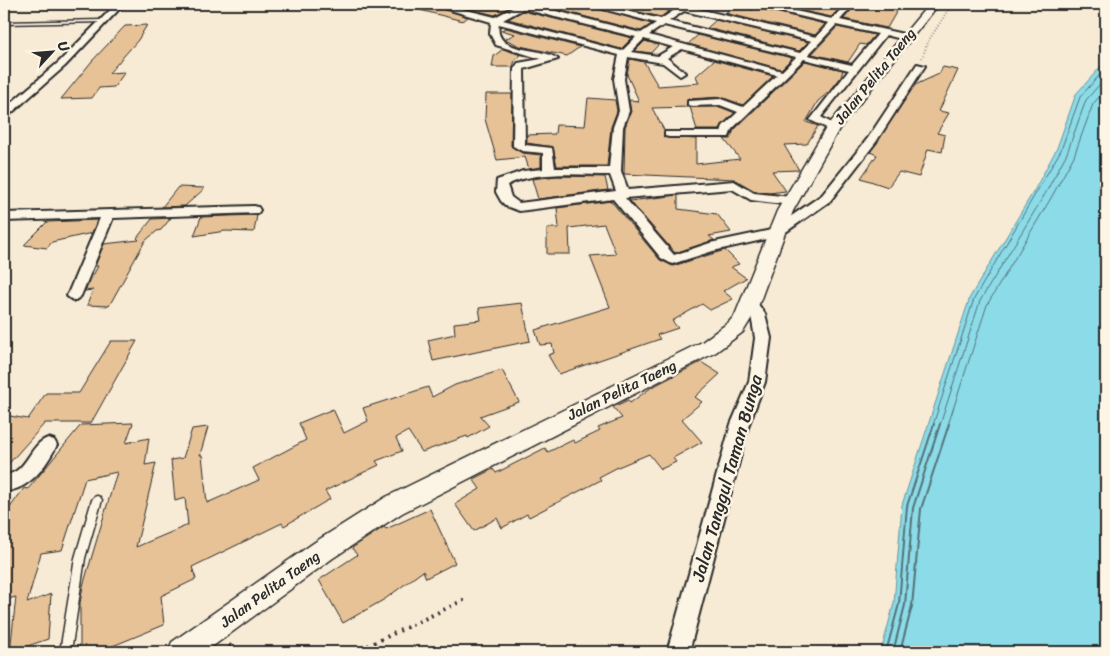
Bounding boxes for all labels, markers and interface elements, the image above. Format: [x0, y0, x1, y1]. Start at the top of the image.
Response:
street label: Jalan Pelita Taeng [827, 22, 922, 131]
north arrow [28, 28, 78, 78]
text: U [50, 37, 77, 57]
street label: Jalan Pelita Taeng [562, 352, 681, 428]
street label: Jalan Tanggul Taman Bunga [682, 370, 772, 586]
street label: Jalan Pelita Taeng [214, 544, 326, 635]

